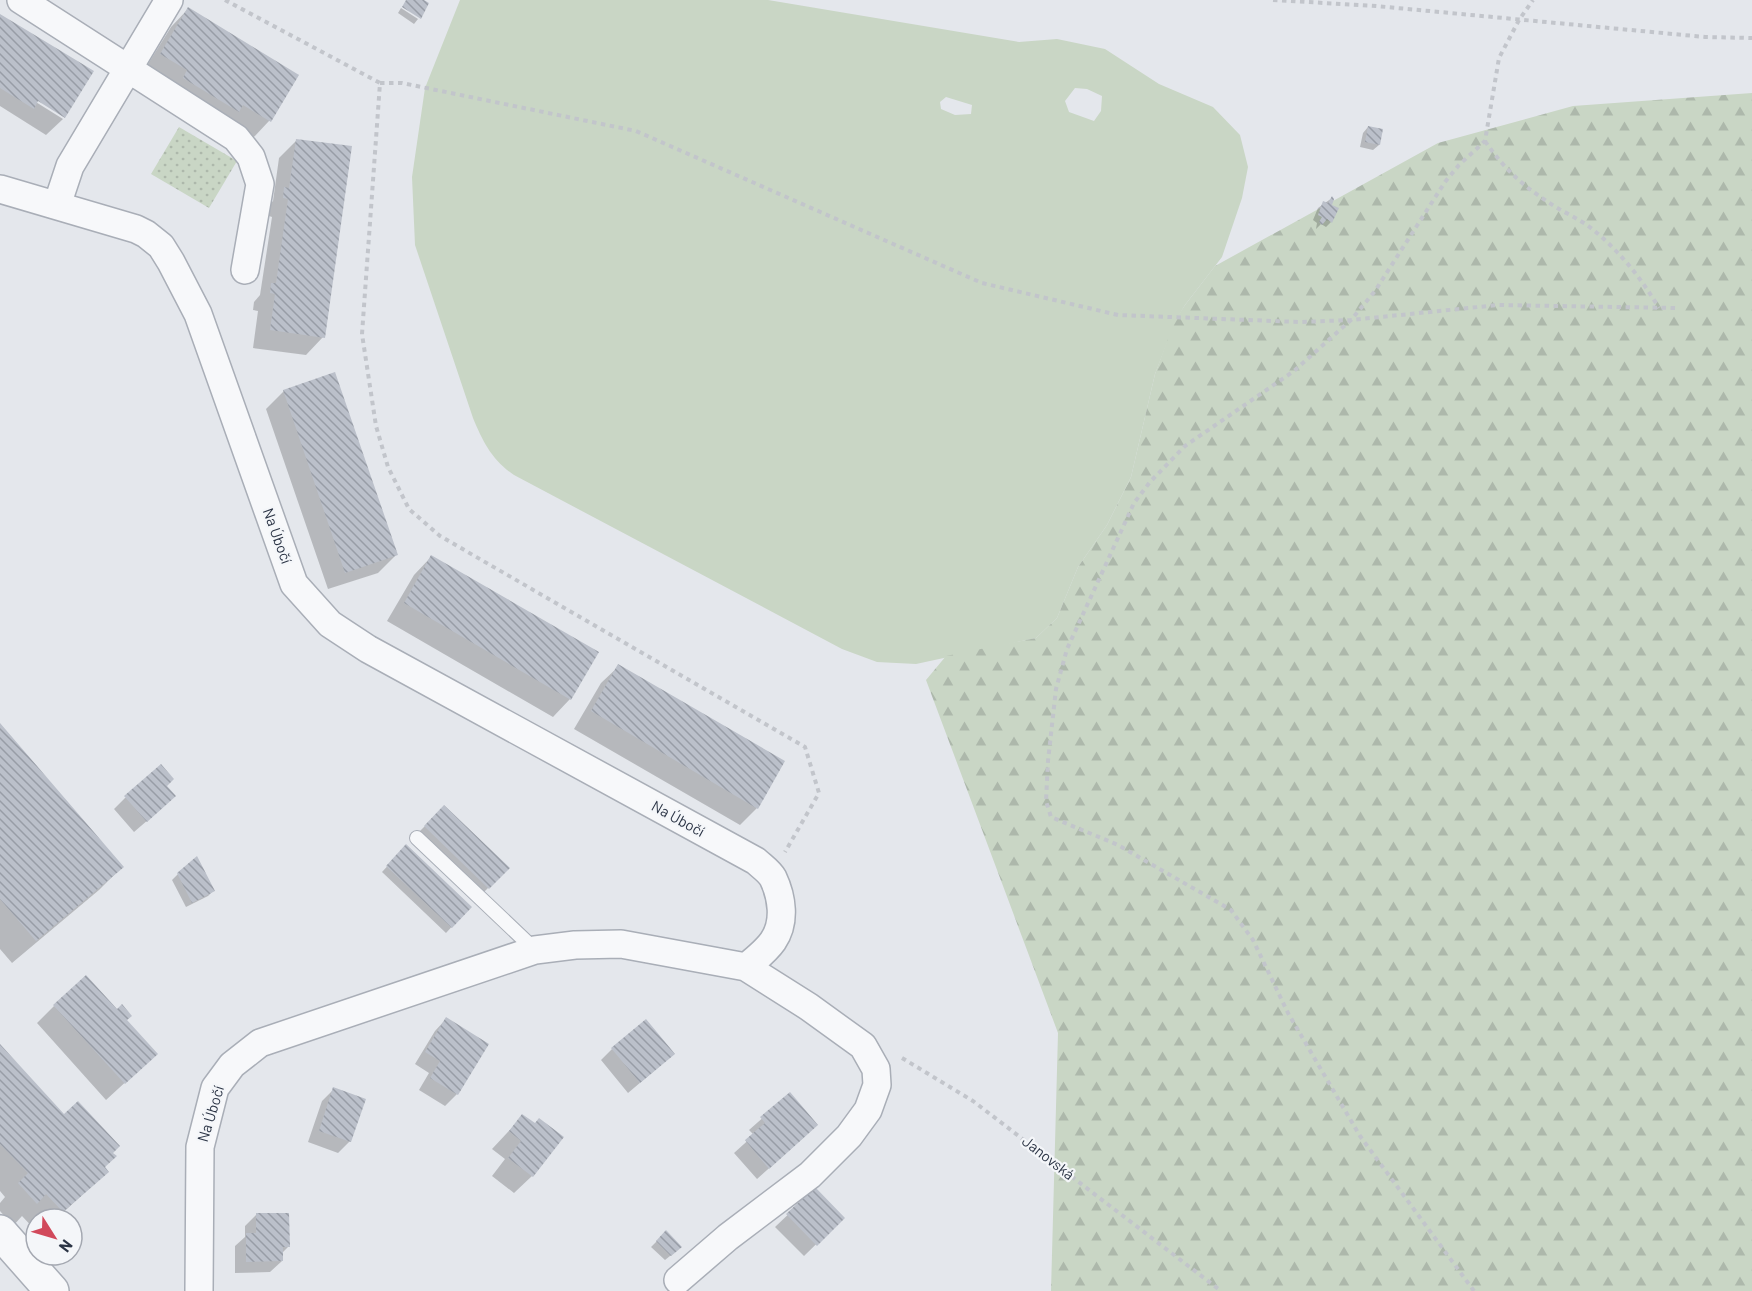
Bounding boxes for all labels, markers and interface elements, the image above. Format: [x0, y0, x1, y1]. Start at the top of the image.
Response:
street label: Na Úbočí [260, 505, 296, 566]
street label: Na Úbočí [649, 796, 708, 840]
street label: Na Úbočí [193, 1083, 227, 1144]
street label: Janovská [1019, 1131, 1078, 1183]
north arrow [24, 1207, 84, 1267]
text: N [56, 1236, 77, 1256]

